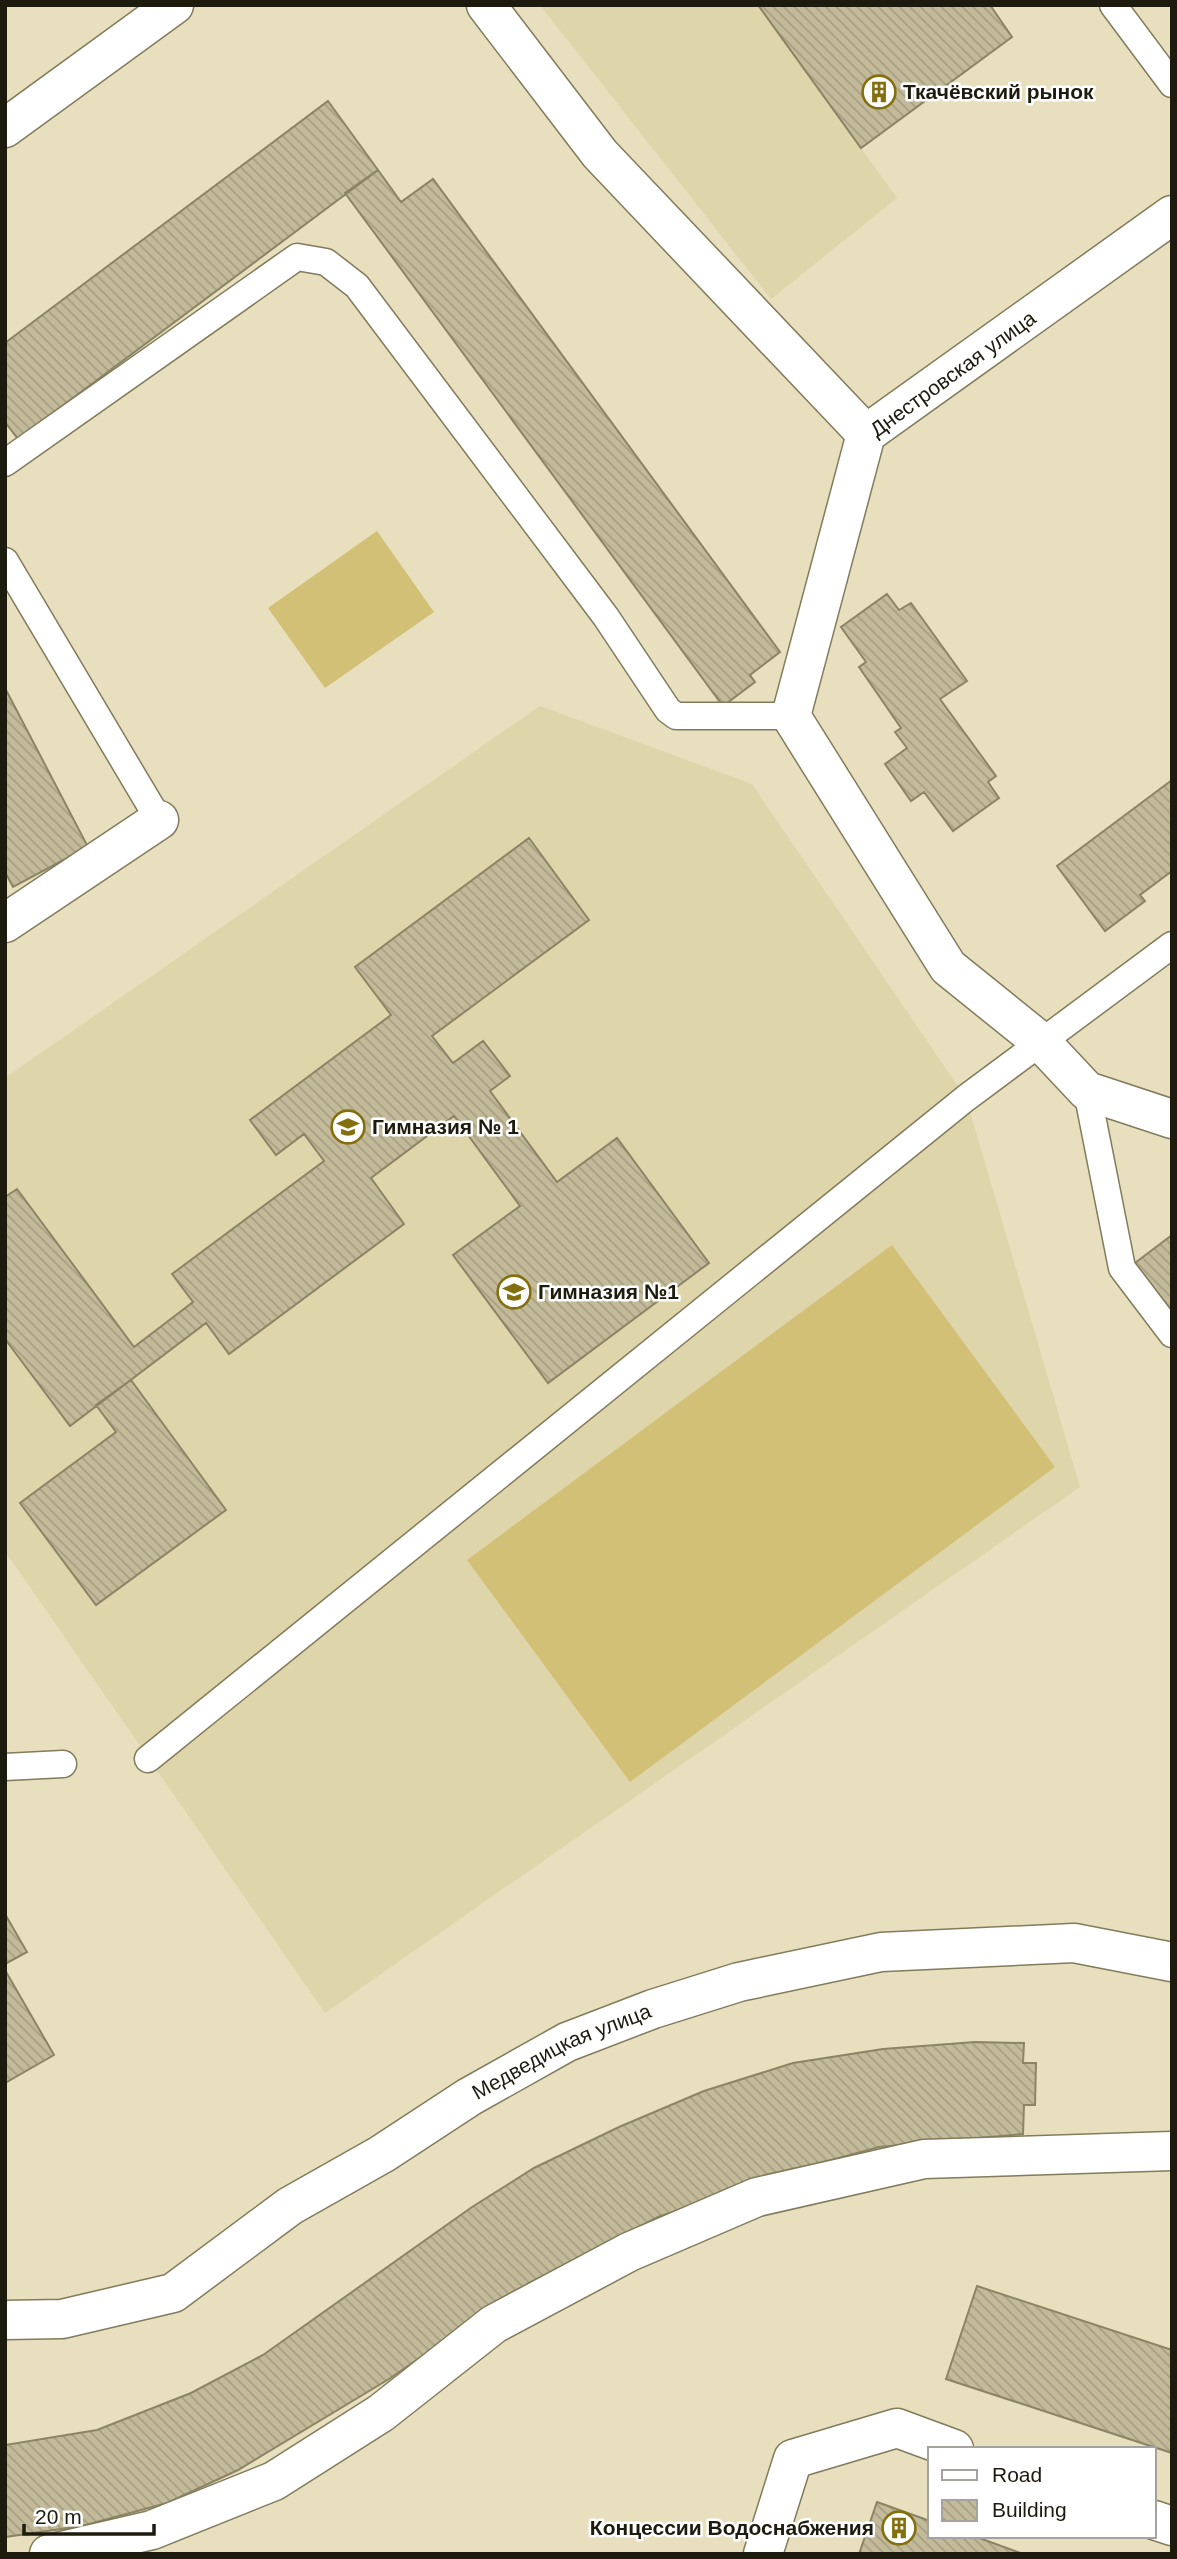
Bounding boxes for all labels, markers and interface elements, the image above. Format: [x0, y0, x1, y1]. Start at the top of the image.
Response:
building icon: Ткачёвский рынок [860, 73, 898, 111]
place label: Ткачёвский рынок [903, 80, 1094, 103]
street label: Днестровская улица [866, 306, 1040, 441]
school or university icon: Гимназия № 1 [329, 1108, 367, 1146]
place label: Гимназия № 1 [372, 1115, 519, 1138]
school or university icon: Гимназия №1 [495, 1273, 533, 1311]
place label: Гимназия №1 [538, 1280, 679, 1303]
street label: Медведицкая улица [468, 1999, 654, 2104]
legend [928, 2447, 1156, 2538]
text: Road [992, 2463, 1042, 2486]
scale bar [24, 2492, 154, 2536]
text: Building [992, 2498, 1067, 2521]
text: 20 m [35, 2505, 82, 2528]
building icon: Концессии Водоснабжения [880, 2509, 918, 2547]
place label: Концессии Водоснабжения [590, 2516, 874, 2539]

